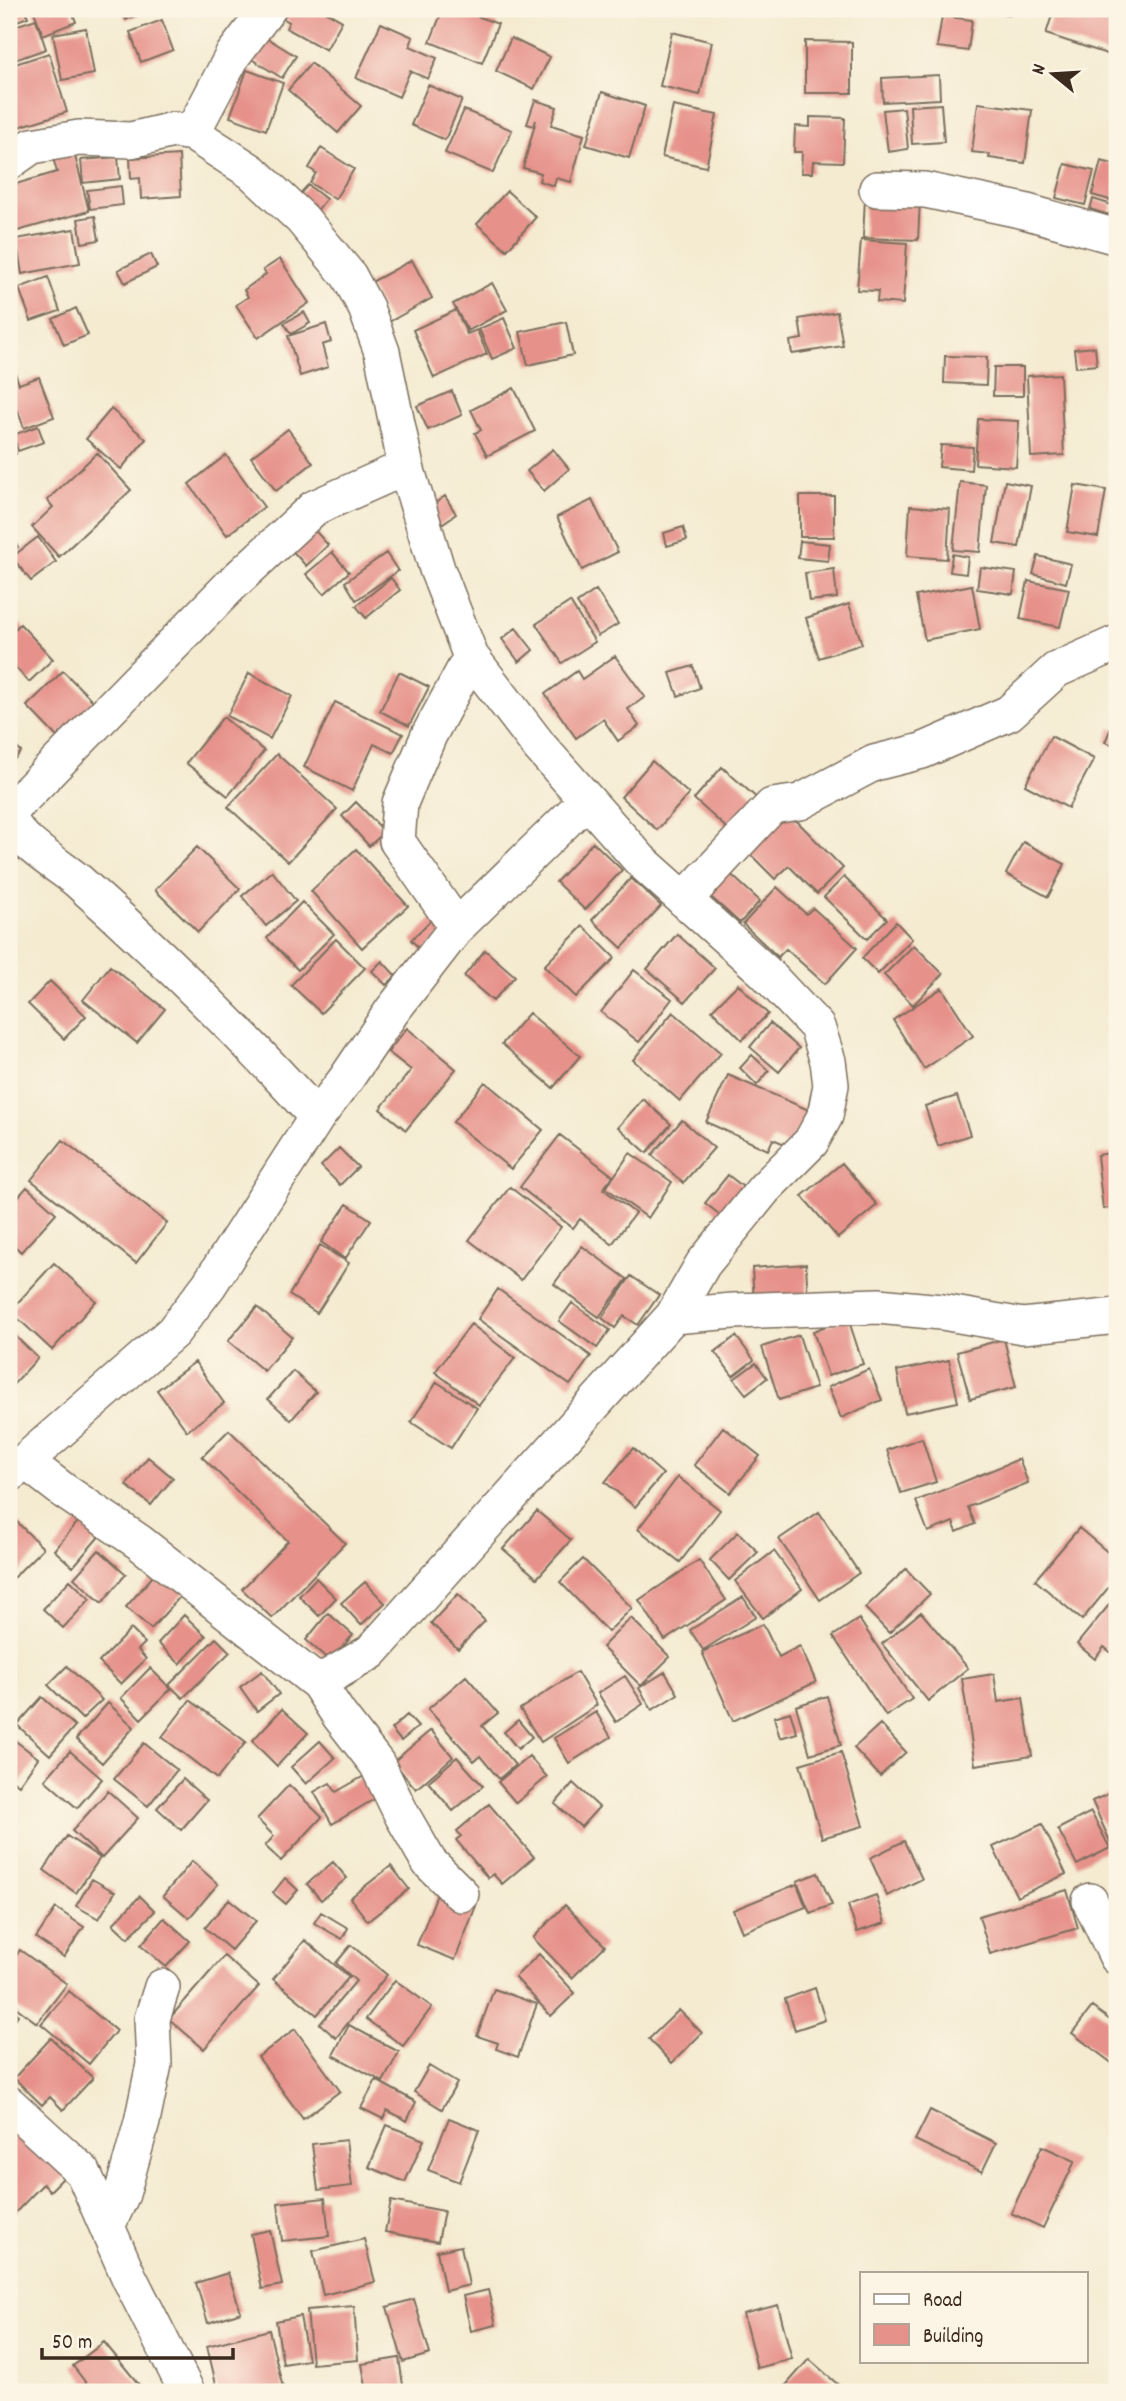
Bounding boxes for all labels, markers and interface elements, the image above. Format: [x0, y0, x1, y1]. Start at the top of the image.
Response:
north arrow [1018, 38, 1088, 108]
text: N [1026, 61, 1054, 78]
legend [860, 2272, 1088, 2362]
text: Road [923, 2287, 962, 2317]
scale bar [42, 2317, 233, 2361]
text: Building [923, 2323, 983, 2353]
text: 50 m [52, 2329, 92, 2359]

